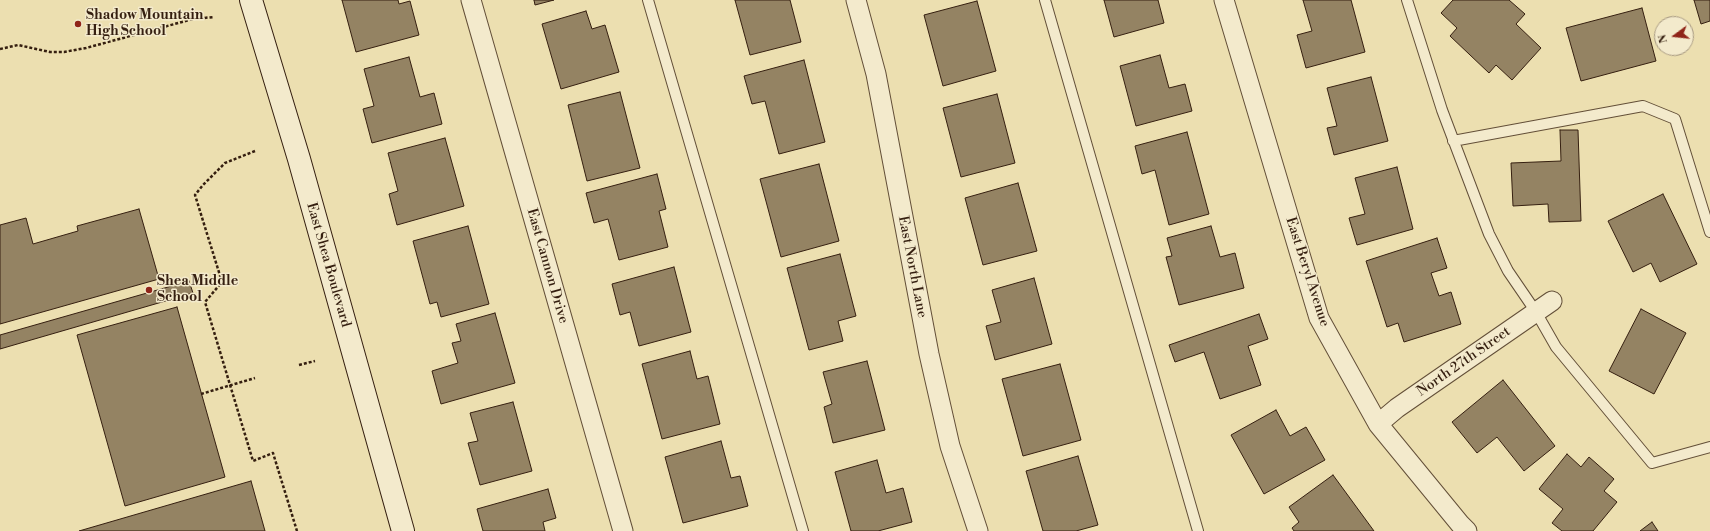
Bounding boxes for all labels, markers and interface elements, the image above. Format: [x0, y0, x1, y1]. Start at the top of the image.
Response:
place label: Shadow Mountain High School [86, 8, 203, 40]
north arrow [1654, 16, 1694, 56]
marker: Shadow Mountain High School [73, 19, 83, 29]
text: N [1655, 33, 1671, 45]
street label: East Shea Boulevard [302, 201, 354, 329]
street label: East Cannon Drive [523, 207, 571, 325]
street label: East North Lane [894, 215, 930, 319]
street label: East Beryl Avenue [1281, 215, 1333, 329]
place label: Shea Middle School [157, 274, 238, 306]
marker: Shea Middle School [144, 285, 154, 295]
street label: North 27th Street [1414, 323, 1514, 401]

